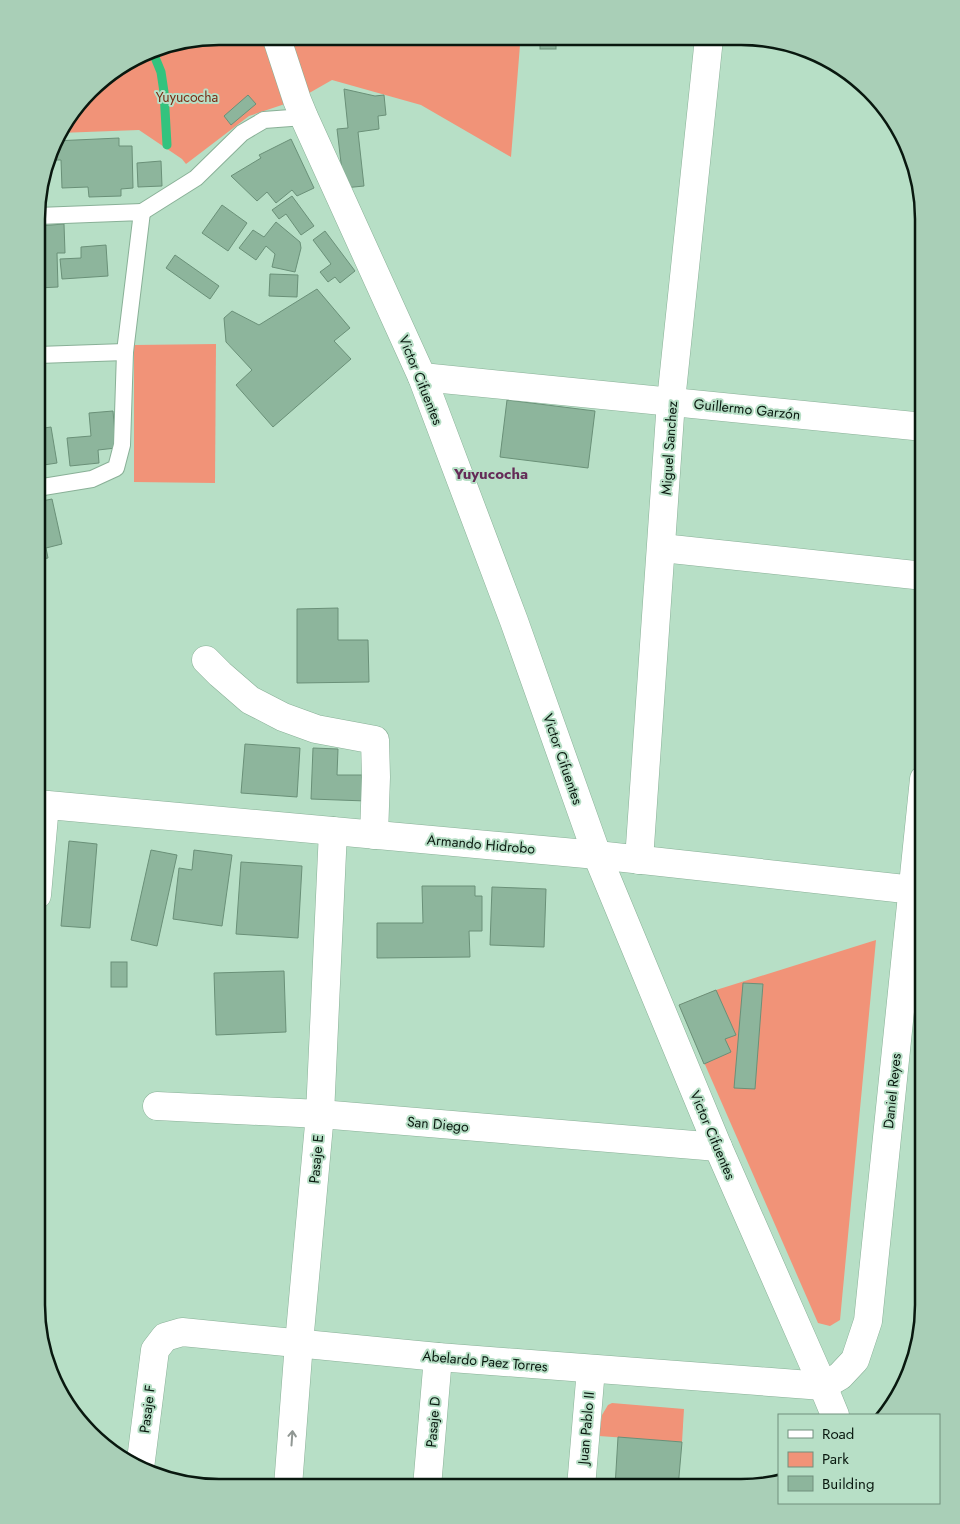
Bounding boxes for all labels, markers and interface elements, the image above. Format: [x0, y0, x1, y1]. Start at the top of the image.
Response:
park label: Yuyucocha [156, 87, 218, 107]
street label: Victor Cifuentes [394, 332, 448, 428]
street label: Guillermo Garzón [693, 393, 801, 425]
street label: Miguel Sanchez [656, 400, 682, 496]
district label: Yuyucocha [453, 463, 528, 485]
street label: Victor Cifuentes [538, 711, 588, 807]
street label: Armando Hidrobo [426, 829, 536, 859]
street label: Daniel Reyes [878, 1052, 906, 1130]
street label: Victor Cifuentes [685, 1087, 741, 1183]
street label: San Diego [406, 1111, 470, 1137]
street label: Pasaje E [304, 1134, 328, 1184]
street label: Abelardo Paez Torres [422, 1346, 549, 1376]
street label: Pasaje F [134, 1384, 160, 1434]
street label: Juan Pablo II [573, 1391, 599, 1467]
street label: Pasaje D [421, 1396, 445, 1448]
legend [778, 1414, 940, 1504]
text: Road [822, 1423, 854, 1445]
one-way arrow [287, 1430, 297, 1446]
text: Park [822, 1448, 849, 1470]
text: Building [822, 1473, 874, 1495]

